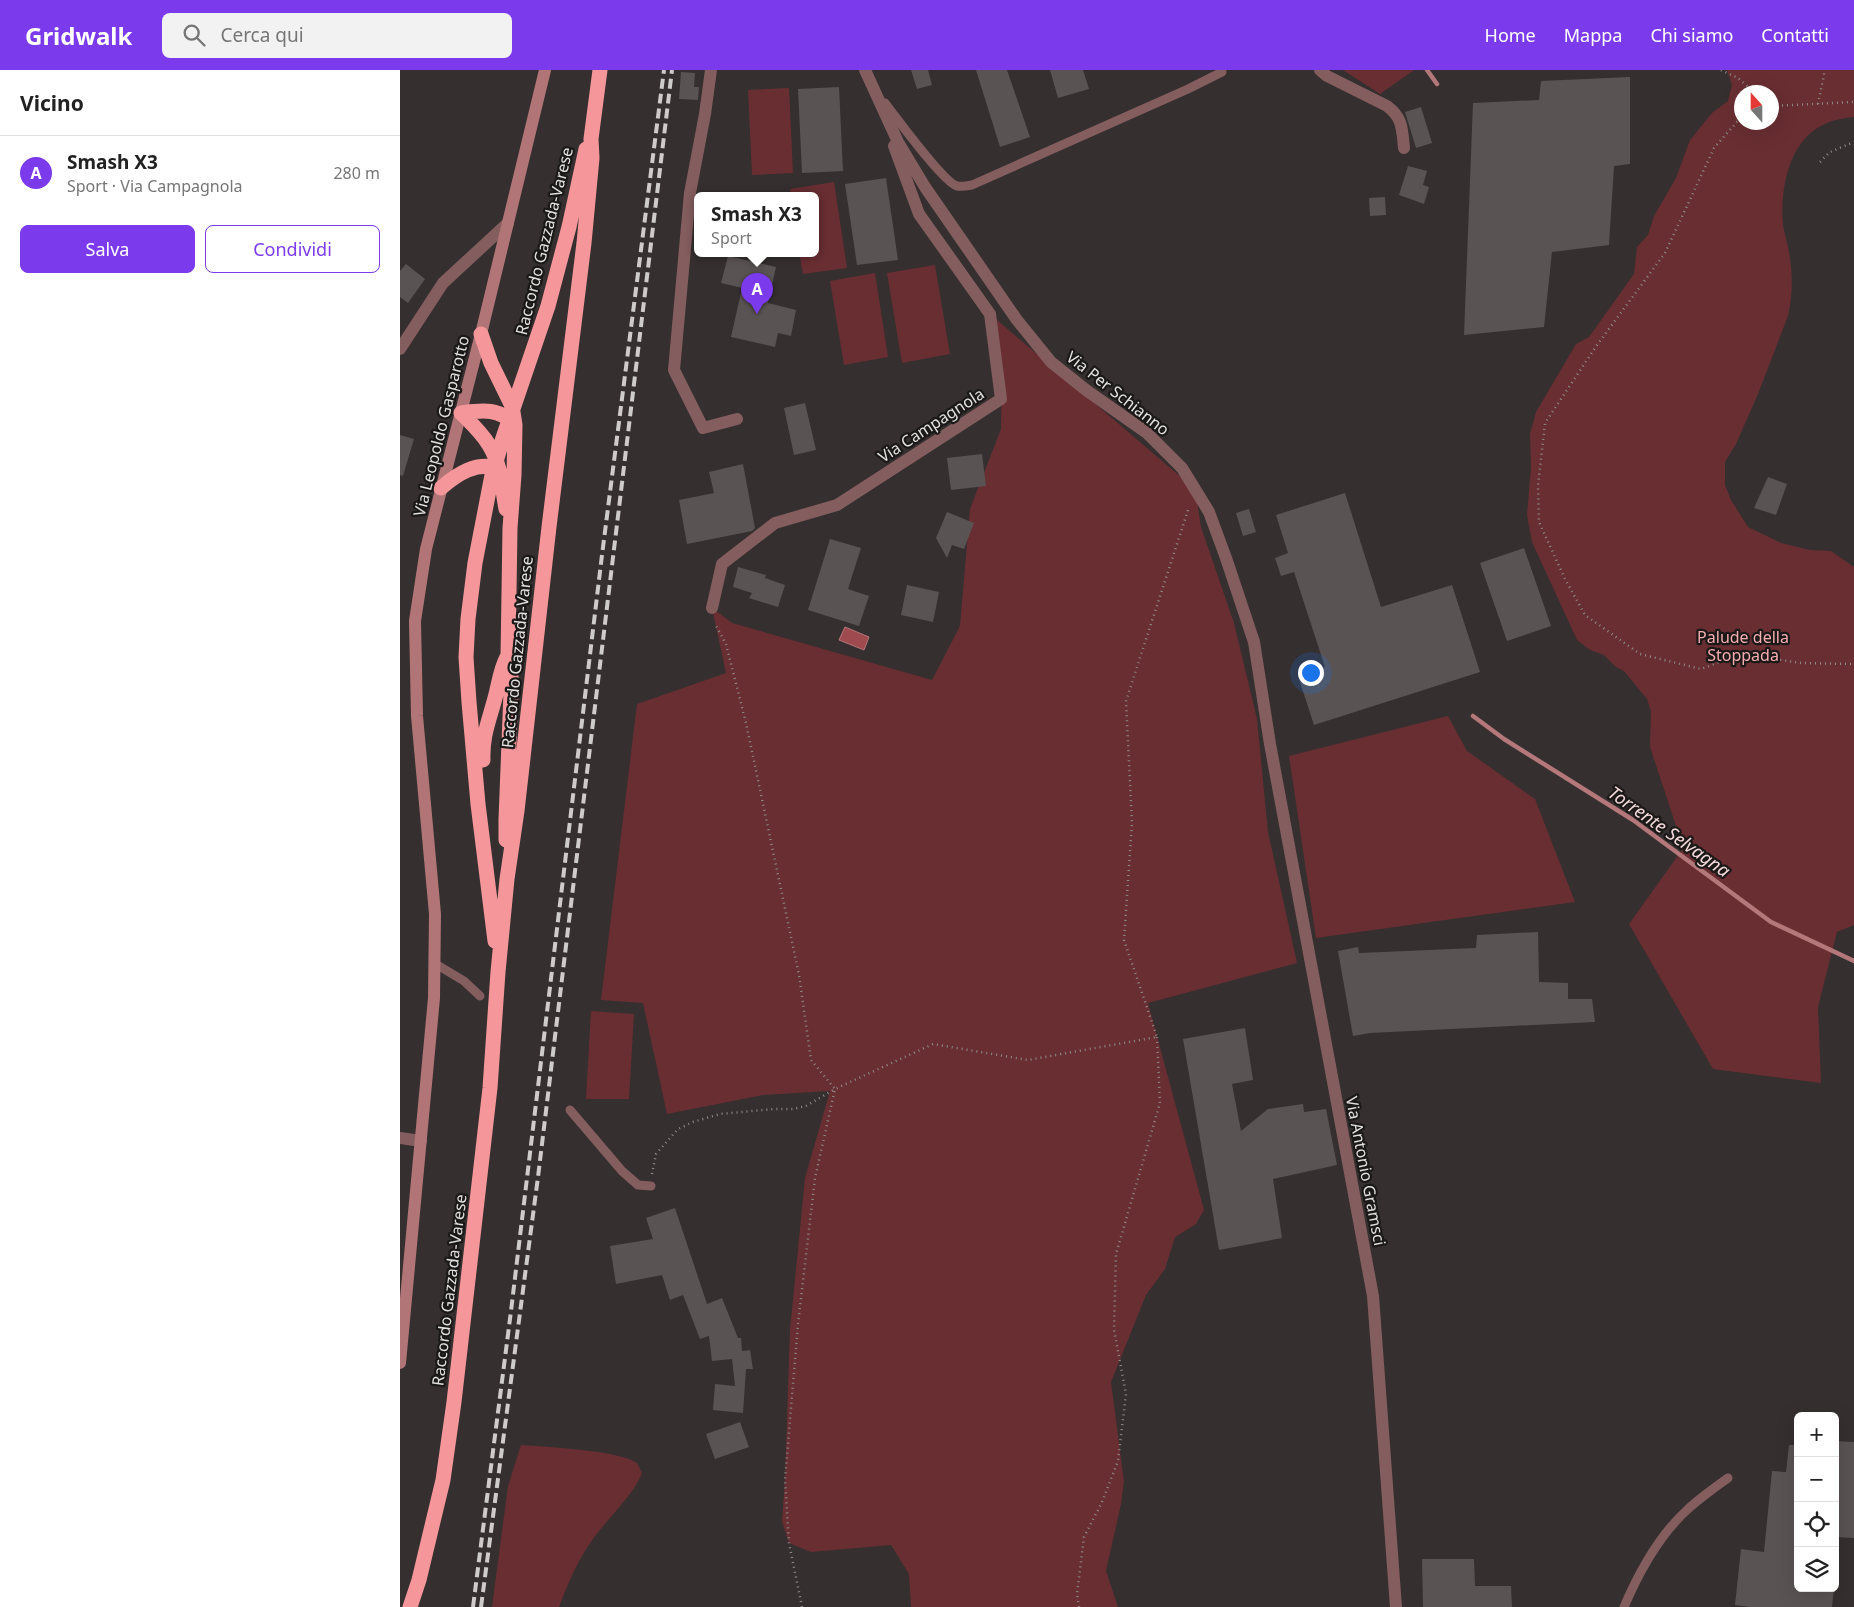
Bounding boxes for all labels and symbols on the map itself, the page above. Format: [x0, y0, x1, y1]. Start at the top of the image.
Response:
north arrow [1734, 85, 1779, 130]
street label: Raccordo Gazzada-Varese [510, 145, 578, 337]
pin: A [741, 273, 773, 314]
street label: Via Leopoldo Gasparotto [408, 333, 474, 519]
street label: Via Per Schianno [1062, 346, 1174, 440]
street label: Via Campagnola [874, 382, 988, 468]
street label: Raccordo Gazzada-Varese [496, 555, 538, 749]
park label: Palude della Stoppada [1697, 626, 1789, 666]
your location [1298, 660, 1324, 686]
water label: Torrente Selvagna [1604, 780, 1735, 882]
street label: Via Antonio Gramsci [1341, 1094, 1391, 1248]
street label: Raccordo Gazzada-Varese [426, 1193, 472, 1387]

